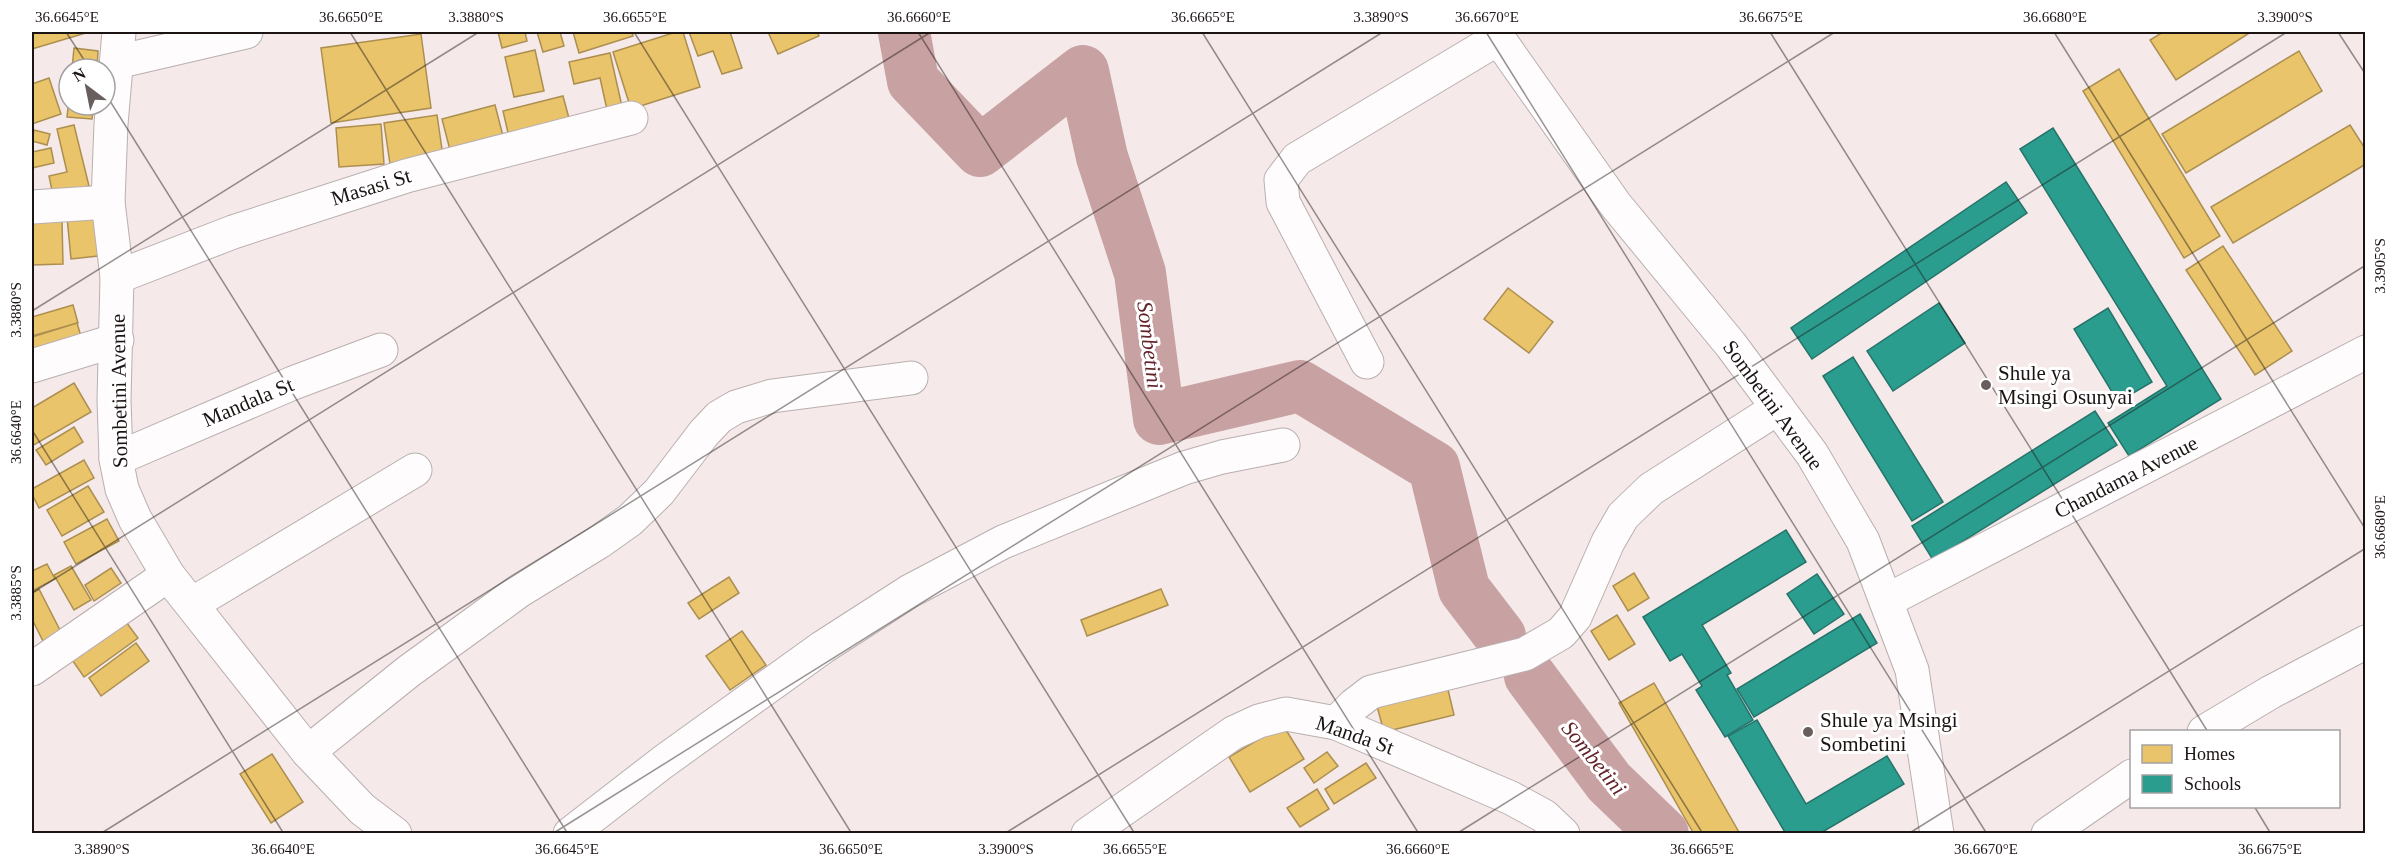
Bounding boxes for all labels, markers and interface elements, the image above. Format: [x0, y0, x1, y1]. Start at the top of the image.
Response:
text: 36.6645°E [35, 9, 99, 25]
text: 36.6650°E [319, 9, 383, 25]
text: 3.3880°S [448, 9, 504, 25]
text: 36.6655°E [603, 9, 667, 25]
text: 36.6660°E [887, 9, 951, 25]
text: 36.6665°E [1171, 9, 1235, 25]
text: 3.3890°S [1353, 9, 1409, 25]
text: 36.6670°E [1455, 9, 1519, 25]
text: 36.6675°E [1739, 9, 1803, 25]
text: 36.6680°E [2023, 9, 2087, 25]
text: 3.3900°S [2257, 9, 2313, 25]
north arrow [57, 57, 117, 117]
text: N [70, 64, 89, 85]
street label: Masasi St [328, 163, 414, 211]
text: 3.3905°S [2372, 238, 2388, 294]
text: 3.3880°S [8, 282, 24, 338]
water label: Sombetini [1132, 300, 1168, 390]
street label: Sombetini Avenue [106, 314, 132, 468]
street label: Sombetini Avenue [1718, 336, 1828, 474]
place label: Shule ya Msingi Osunyai [1998, 361, 2133, 409]
street label: Mandala St [199, 372, 297, 432]
marker: Shule ya Msingi Osunyai [1979, 378, 1993, 392]
text: 36.6640°E [8, 400, 24, 464]
street label: Chandama Avenue [2050, 431, 2202, 523]
text: 36.6680°E [2372, 495, 2388, 559]
text: 3.3885°S [8, 565, 24, 621]
place label: Shule ya Msingi Sombetini [1820, 708, 1958, 756]
street label: Manda St [1313, 710, 1397, 760]
water label: Sombetini [1557, 716, 1631, 800]
marker: Shule ya Msingi Sombetini [1801, 725, 1815, 739]
legend [2130, 730, 2340, 808]
text: Homes [2184, 744, 2235, 764]
text: Schools [2184, 774, 2241, 794]
text: 3.3890°S [74, 841, 130, 857]
text: 36.6640°E [251, 841, 315, 857]
text: 36.6645°E [535, 841, 599, 857]
text: 36.6650°E [819, 841, 883, 857]
text: 3.3900°S [978, 841, 1034, 857]
text: 36.6655°E [1103, 841, 1167, 857]
text: 36.6660°E [1386, 841, 1450, 857]
text: 36.6665°E [1670, 841, 1734, 857]
text: 36.6670°E [1954, 841, 2018, 857]
text: 36.6675°E [2238, 841, 2302, 857]

